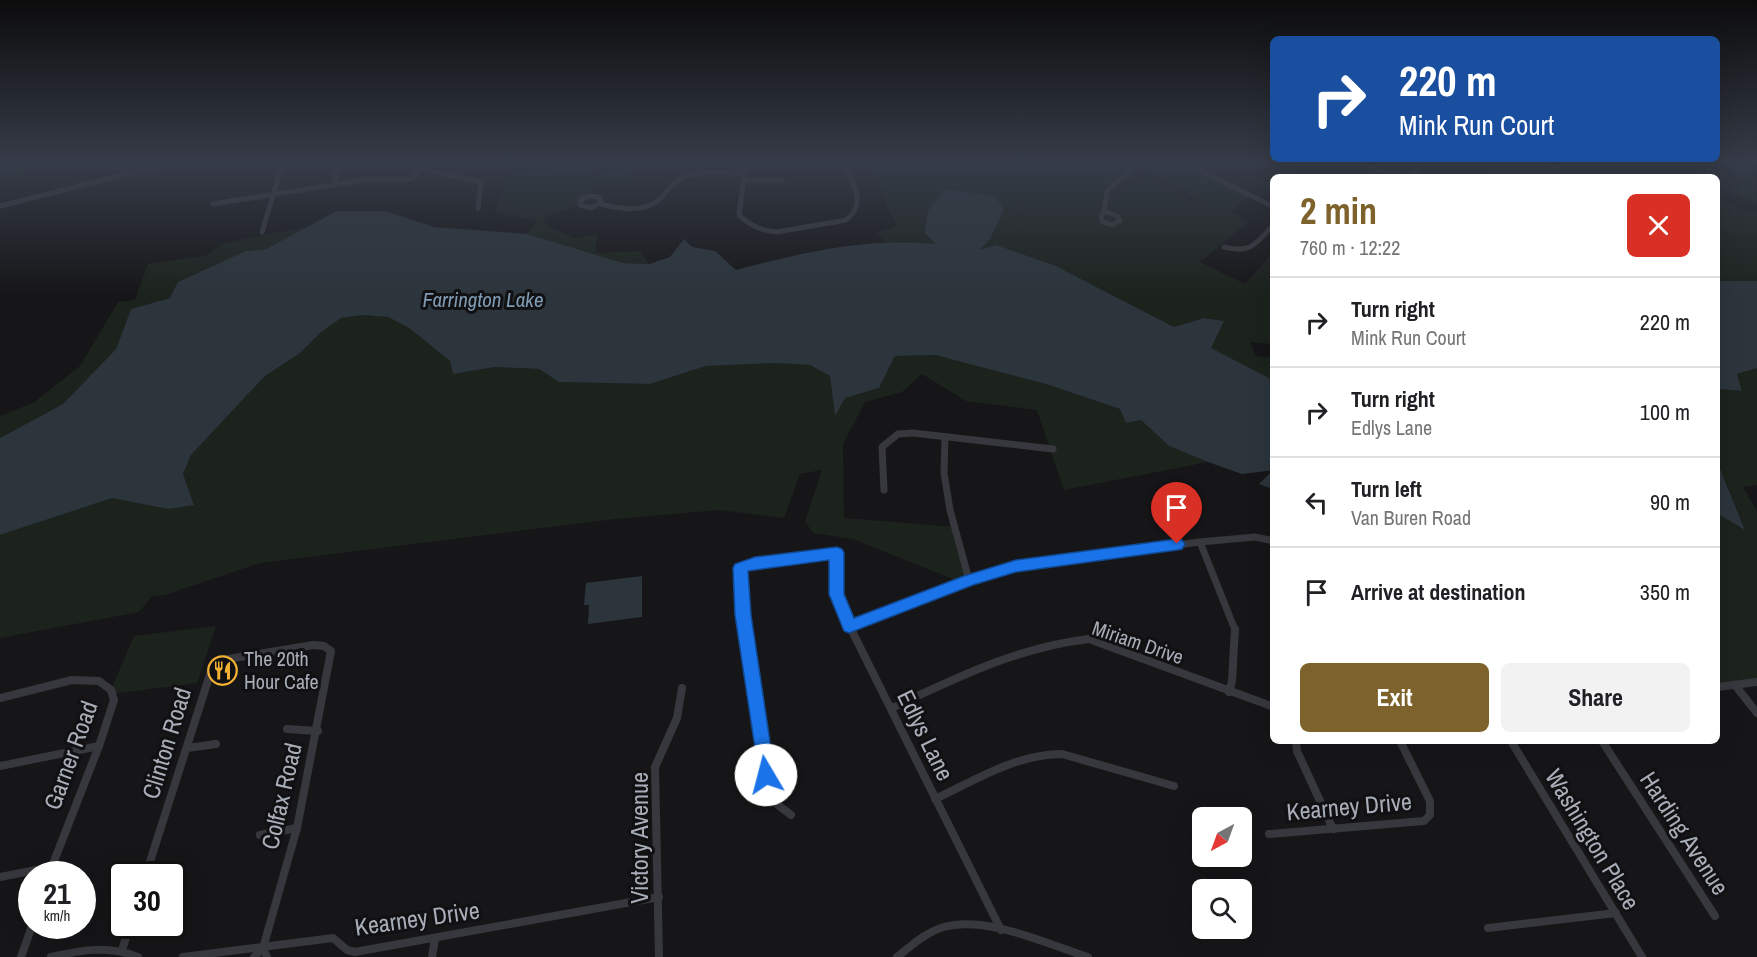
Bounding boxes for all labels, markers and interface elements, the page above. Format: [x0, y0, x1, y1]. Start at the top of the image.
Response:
text: 220 m [1399, 53, 1497, 109]
icon: right [1300, 60, 1378, 138]
text: Mink Run Court [1399, 107, 1554, 143]
text: 2 min [1300, 187, 1377, 235]
button: close [1627, 194, 1690, 257]
text: 760 m · 12:22 [1300, 234, 1400, 261]
water label: Farrington Lake [423, 285, 543, 314]
text: Turn right [1351, 294, 1435, 324]
icon: right [1300, 306, 1333, 339]
text: 220 m [1640, 307, 1690, 337]
text: Mink Run Court [1351, 324, 1466, 351]
text: Turn right [1351, 384, 1435, 414]
icon: right [1300, 396, 1333, 429]
text: 100 m [1640, 397, 1690, 427]
text: Edlys Lane [1351, 414, 1432, 441]
text: Turn left [1351, 474, 1422, 504]
pin [1151, 482, 1202, 544]
icon: left [1300, 486, 1333, 519]
text: 90 m [1650, 487, 1690, 517]
icon: arrive [1160, 491, 1193, 524]
text: Van Buren Road [1351, 504, 1471, 531]
icon: arrive [1300, 576, 1333, 609]
text: Arrive at destination [1351, 577, 1525, 607]
text: 350 m [1640, 577, 1690, 607]
street label: Miriam Drive [1089, 614, 1187, 670]
place label: The 20th Hour Cafe [244, 645, 319, 695]
restaurant icon: The 20th Hour Cafe [207, 654, 239, 686]
button: Exit [1300, 663, 1489, 732]
button: Share [1501, 663, 1690, 732]
street label: Clinton Road [134, 683, 198, 803]
street label: Edlys Lane [890, 684, 962, 786]
street label: Garner Road [36, 696, 104, 814]
street label: Colfax Road [253, 740, 309, 852]
position arrow [734, 743, 798, 807]
street label: Washington Place [1538, 763, 1648, 915]
street label: Harding Avenue [1633, 765, 1737, 901]
street label: Victory Avenue [623, 772, 655, 904]
street label: Kearney Drive [1285, 785, 1413, 827]
north arrow [1192, 807, 1252, 867]
map controls [1192, 807, 1252, 939]
speed limit sign: 30 [108, 861, 186, 939]
text: 21 [43, 873, 71, 913]
button: search [1192, 879, 1252, 939]
street label: Kearney Drive [352, 893, 482, 943]
text: km/h [44, 905, 70, 926]

